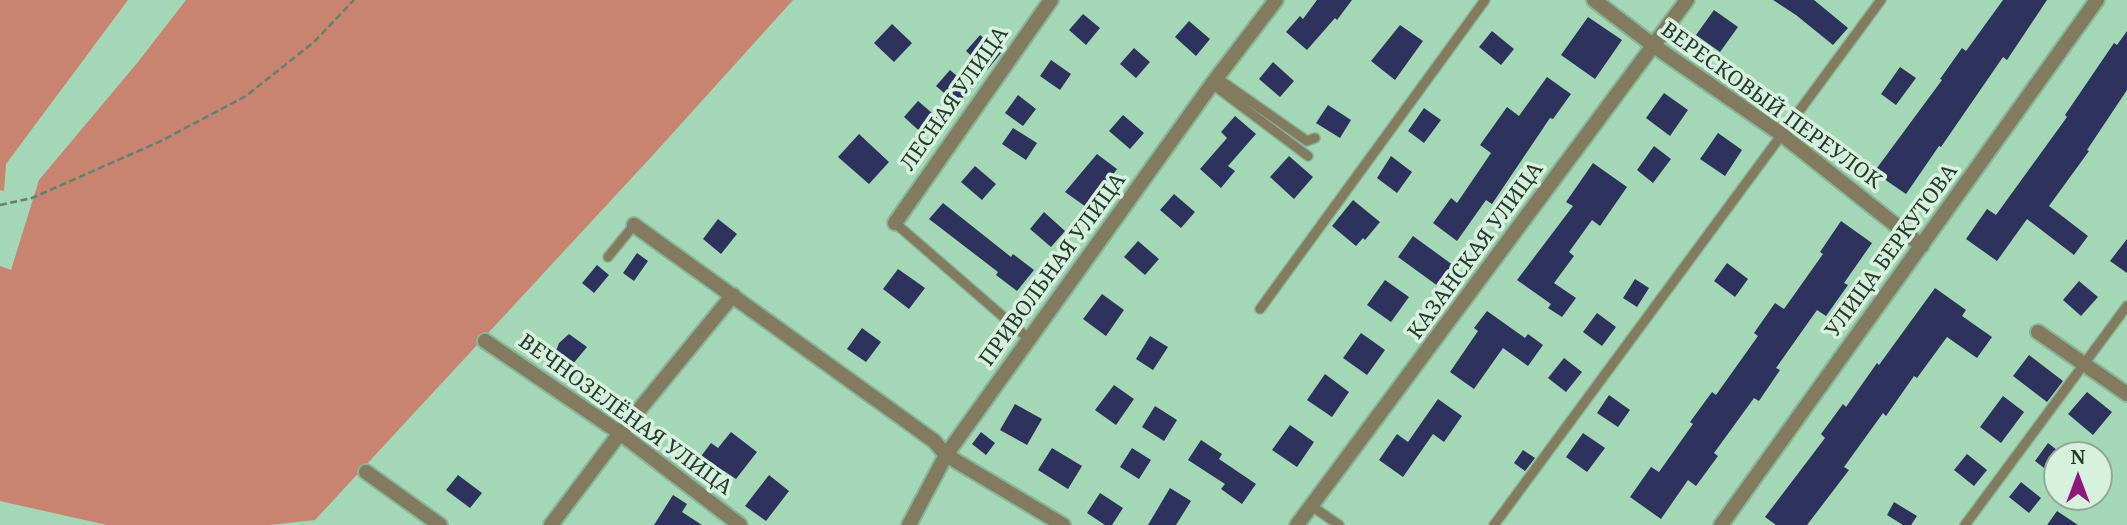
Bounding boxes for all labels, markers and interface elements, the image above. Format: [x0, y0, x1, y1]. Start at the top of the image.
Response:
street label: ВЕРЕСКОВЫЙ ПЕРЕУЛОК [1656, 17, 1886, 195]
street label: ЛЕСНАЯ УЛИЦА [896, 22, 1014, 176]
street label: КАЗАНСКАЯ УЛИЦА [1403, 158, 1549, 344]
street label: УЛИЦА БЕРКУТОВА [1821, 160, 1963, 342]
street label: ПРИВОЛЬНАЯ УЛИЦА [975, 169, 1131, 371]
street label: ВЕЧНОЗЕЛЁНАЯ УЛИЦА [513, 329, 737, 501]
north arrow [2043, 441, 2113, 511]
text: N [2071, 444, 2085, 470]

